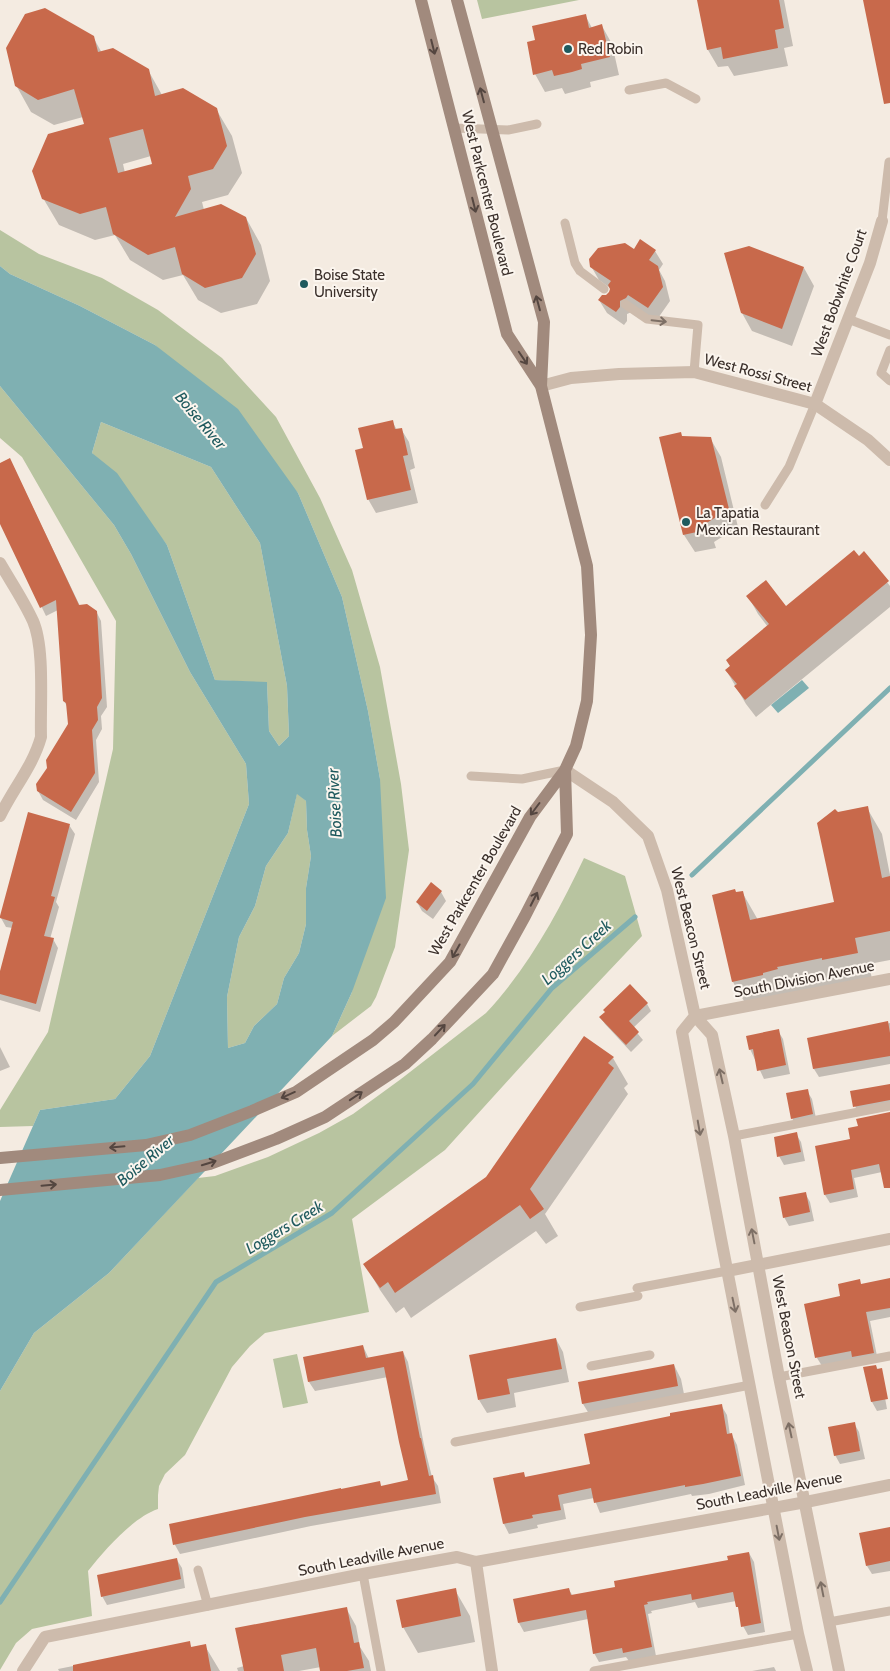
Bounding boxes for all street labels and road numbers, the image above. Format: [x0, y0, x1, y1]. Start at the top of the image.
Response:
street label: West Parkcenter Boulevard [458, 109, 516, 277]
street label: West Bobwhite Court [808, 227, 870, 359]
street label: West Rossi Street [702, 350, 814, 396]
street label: West Parkcenter Boulevard [425, 803, 525, 959]
street label: West Beacon Street [667, 865, 715, 991]
street label: South Division Avenue [732, 956, 876, 1001]
street label: West Beacon Street [768, 1274, 810, 1400]
street label: South Leadville Avenue [695, 1468, 844, 1514]
street label: South Leadville Avenue [297, 1534, 446, 1580]

